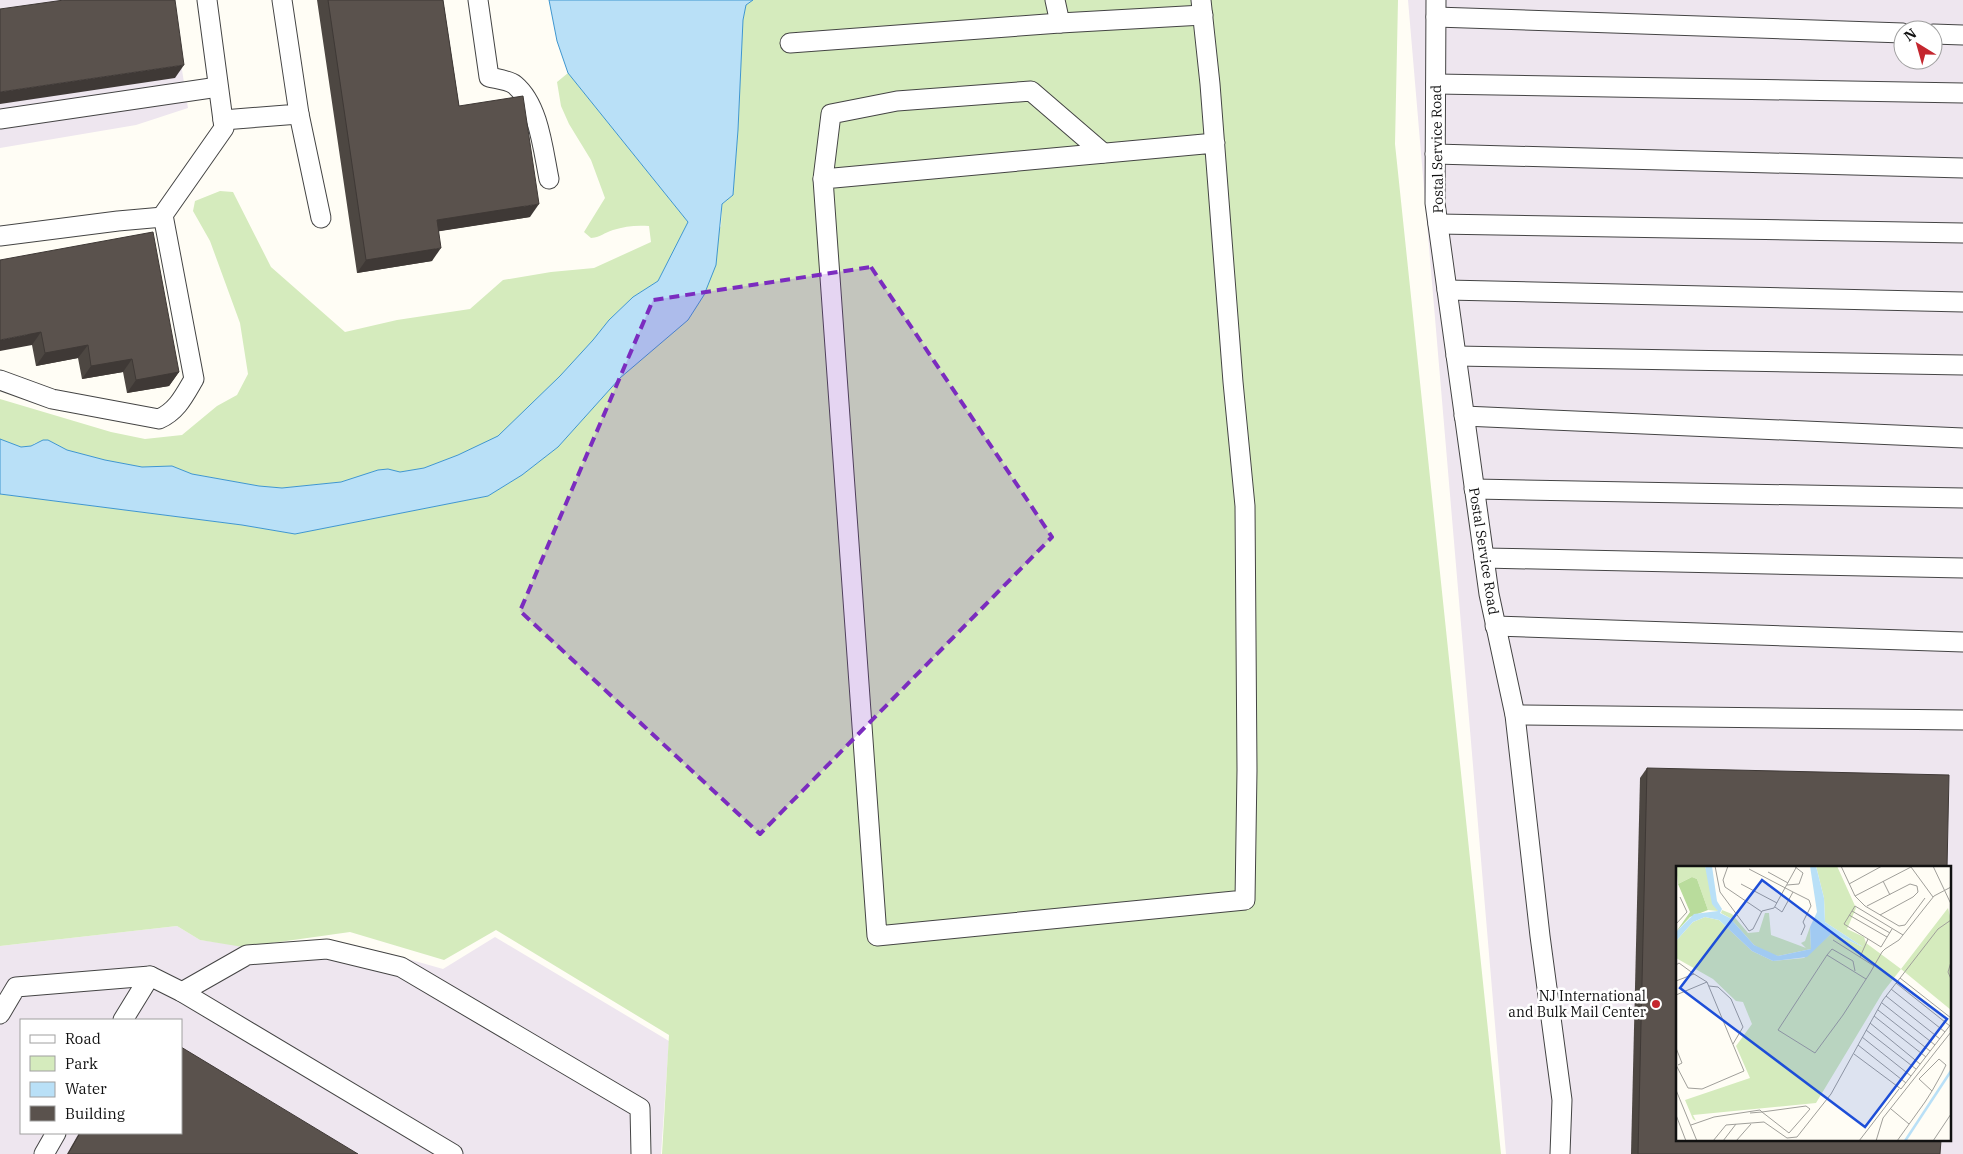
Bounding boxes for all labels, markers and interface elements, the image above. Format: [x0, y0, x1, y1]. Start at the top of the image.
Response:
north arrow [1893, 20, 1943, 70]
text: N [1900, 24, 1920, 45]
street label: Postal Service Road [1427, 84, 1447, 213]
street label: Postal Service Road [1465, 486, 1503, 616]
inset map [1676, 866, 1950, 1142]
place label: NJ International and Bulk Mail Center [1508, 987, 1647, 1021]
marker: NJ International and Bulk Mail Center [1650, 998, 1662, 1010]
legend [20, 1019, 182, 1134]
text: Road [65, 1029, 101, 1048]
text: Park [65, 1054, 98, 1073]
text: Water [65, 1079, 107, 1098]
text: Building [65, 1104, 125, 1123]

